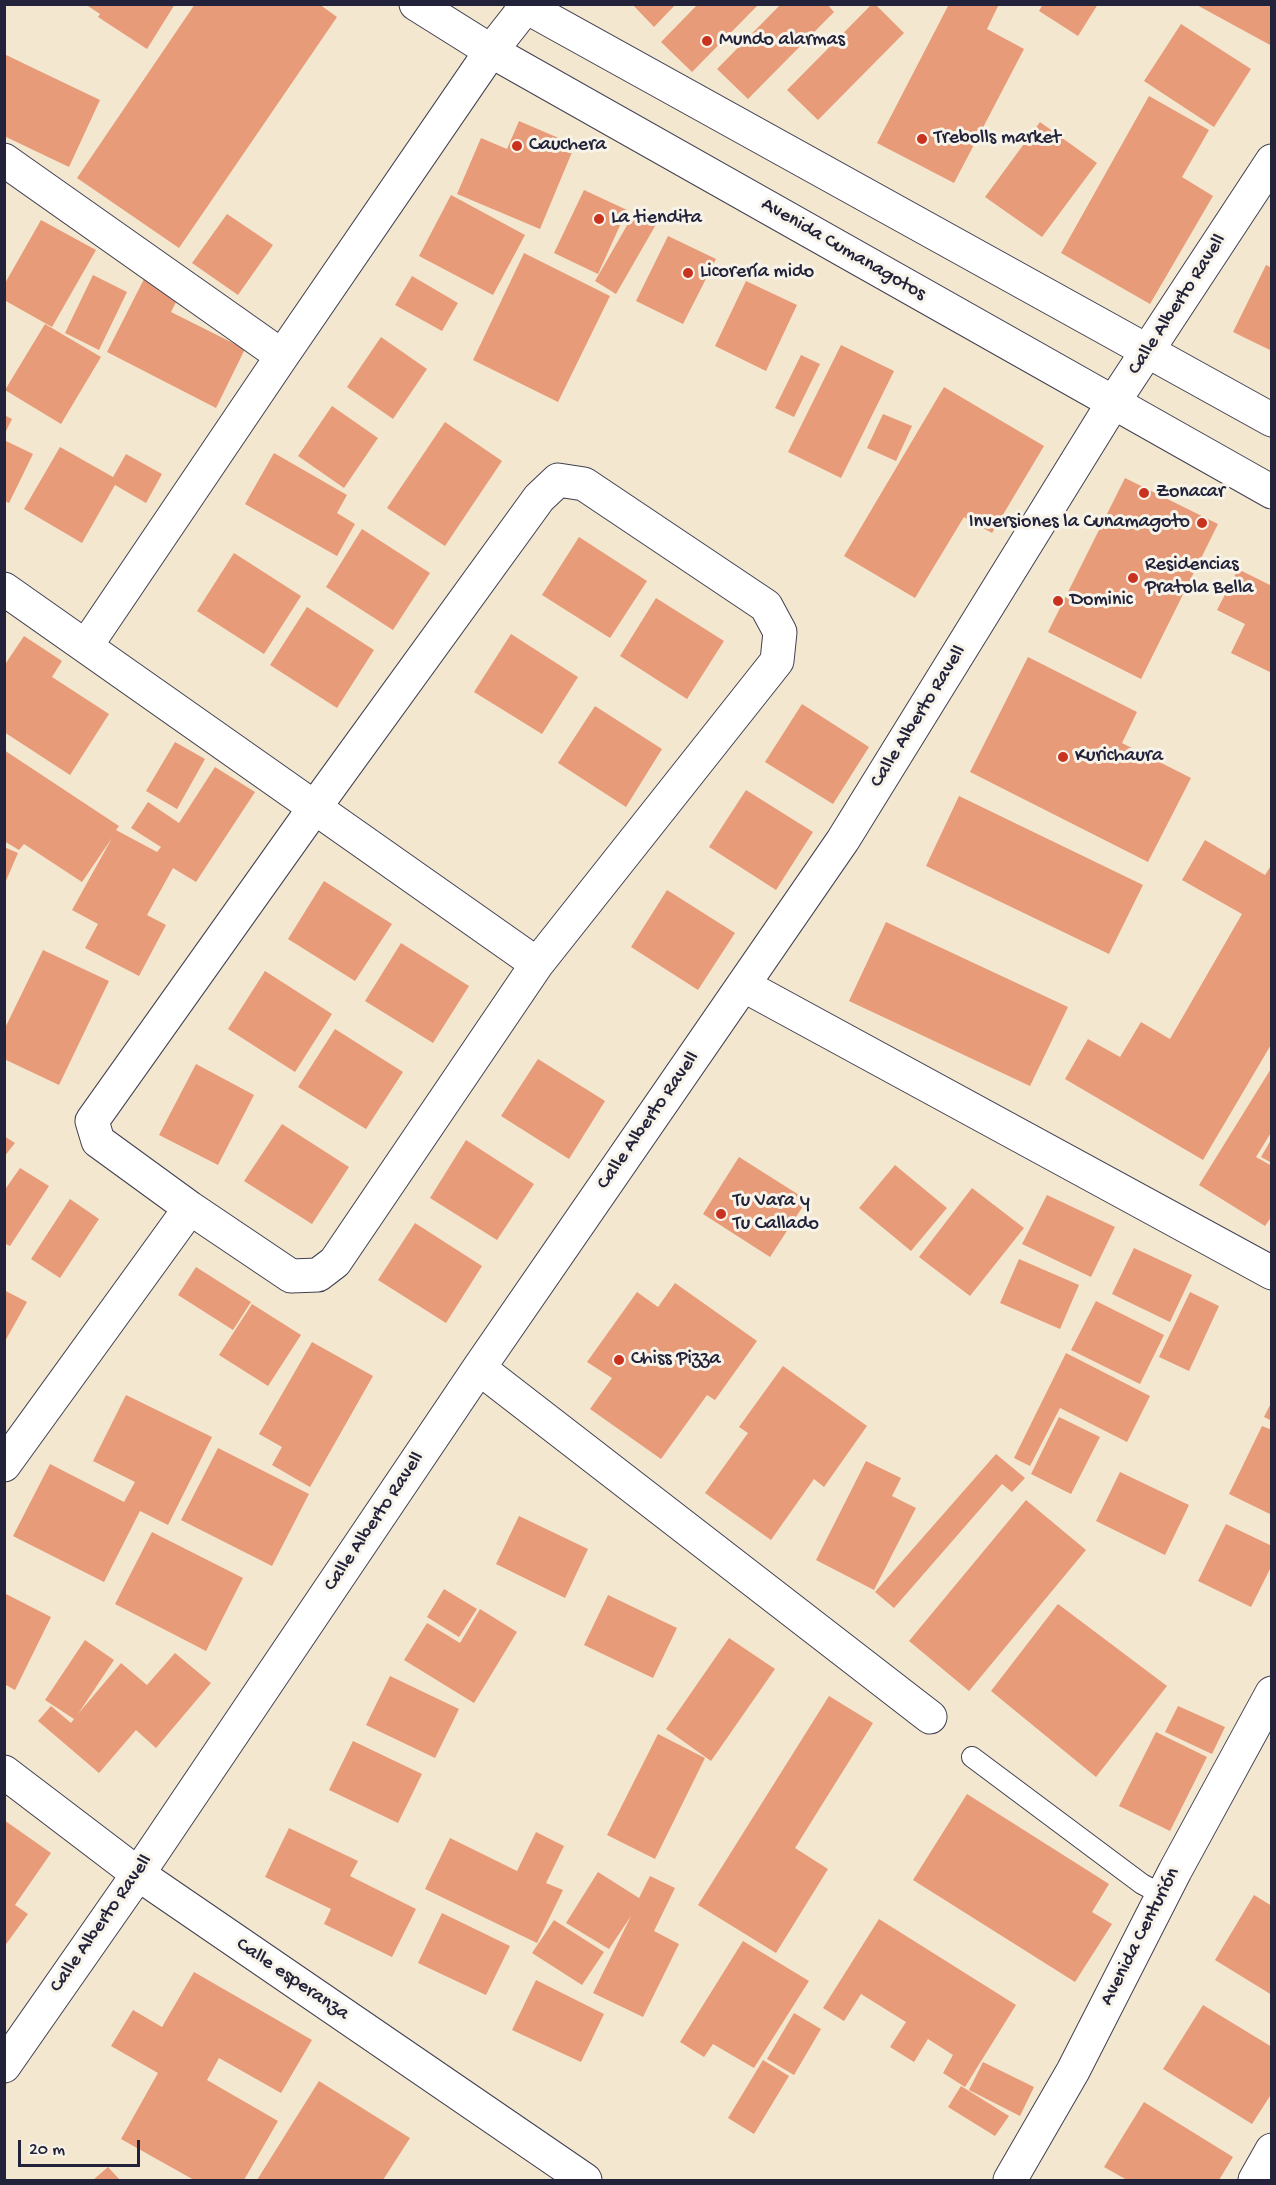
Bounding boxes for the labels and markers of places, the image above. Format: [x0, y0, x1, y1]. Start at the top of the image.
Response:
place label: Mundo alarmas [719, 29, 845, 53]
marker: Mundo alarmas [700, 34, 714, 48]
place label: Trebolls market [934, 127, 1061, 151]
marker: Trebolls market [915, 132, 929, 146]
place label: Cauchera [529, 134, 606, 158]
marker: Cauchera [510, 139, 524, 153]
place label: La tiendita [611, 207, 702, 231]
marker: La tiendita [592, 212, 606, 226]
place label: Licorería mido [700, 261, 814, 285]
marker: Licorería mido [681, 266, 695, 280]
place label: Zonacar [1156, 481, 1225, 505]
marker: Zonacar [1137, 486, 1151, 500]
place label: Inversiones la Cunamagoto [969, 511, 1190, 535]
marker: Inversiones la Cunamagoto [1195, 516, 1209, 530]
place label: Residencias Pratola Bella [1145, 554, 1253, 601]
marker: Residencias Pratola Bella [1126, 571, 1140, 585]
place label: Dominic [1070, 589, 1133, 613]
marker: Dominic [1051, 594, 1065, 608]
place label: Kurichaura [1075, 745, 1163, 769]
marker: Kurichaura [1056, 750, 1070, 764]
place label: Tu Vara y Tu Callado [733, 1190, 819, 1237]
marker: Tu Vara y Tu Callado [714, 1207, 728, 1221]
place label: Chiss Pizza [631, 1348, 720, 1372]
marker: Chiss Pizza [612, 1353, 626, 1367]

